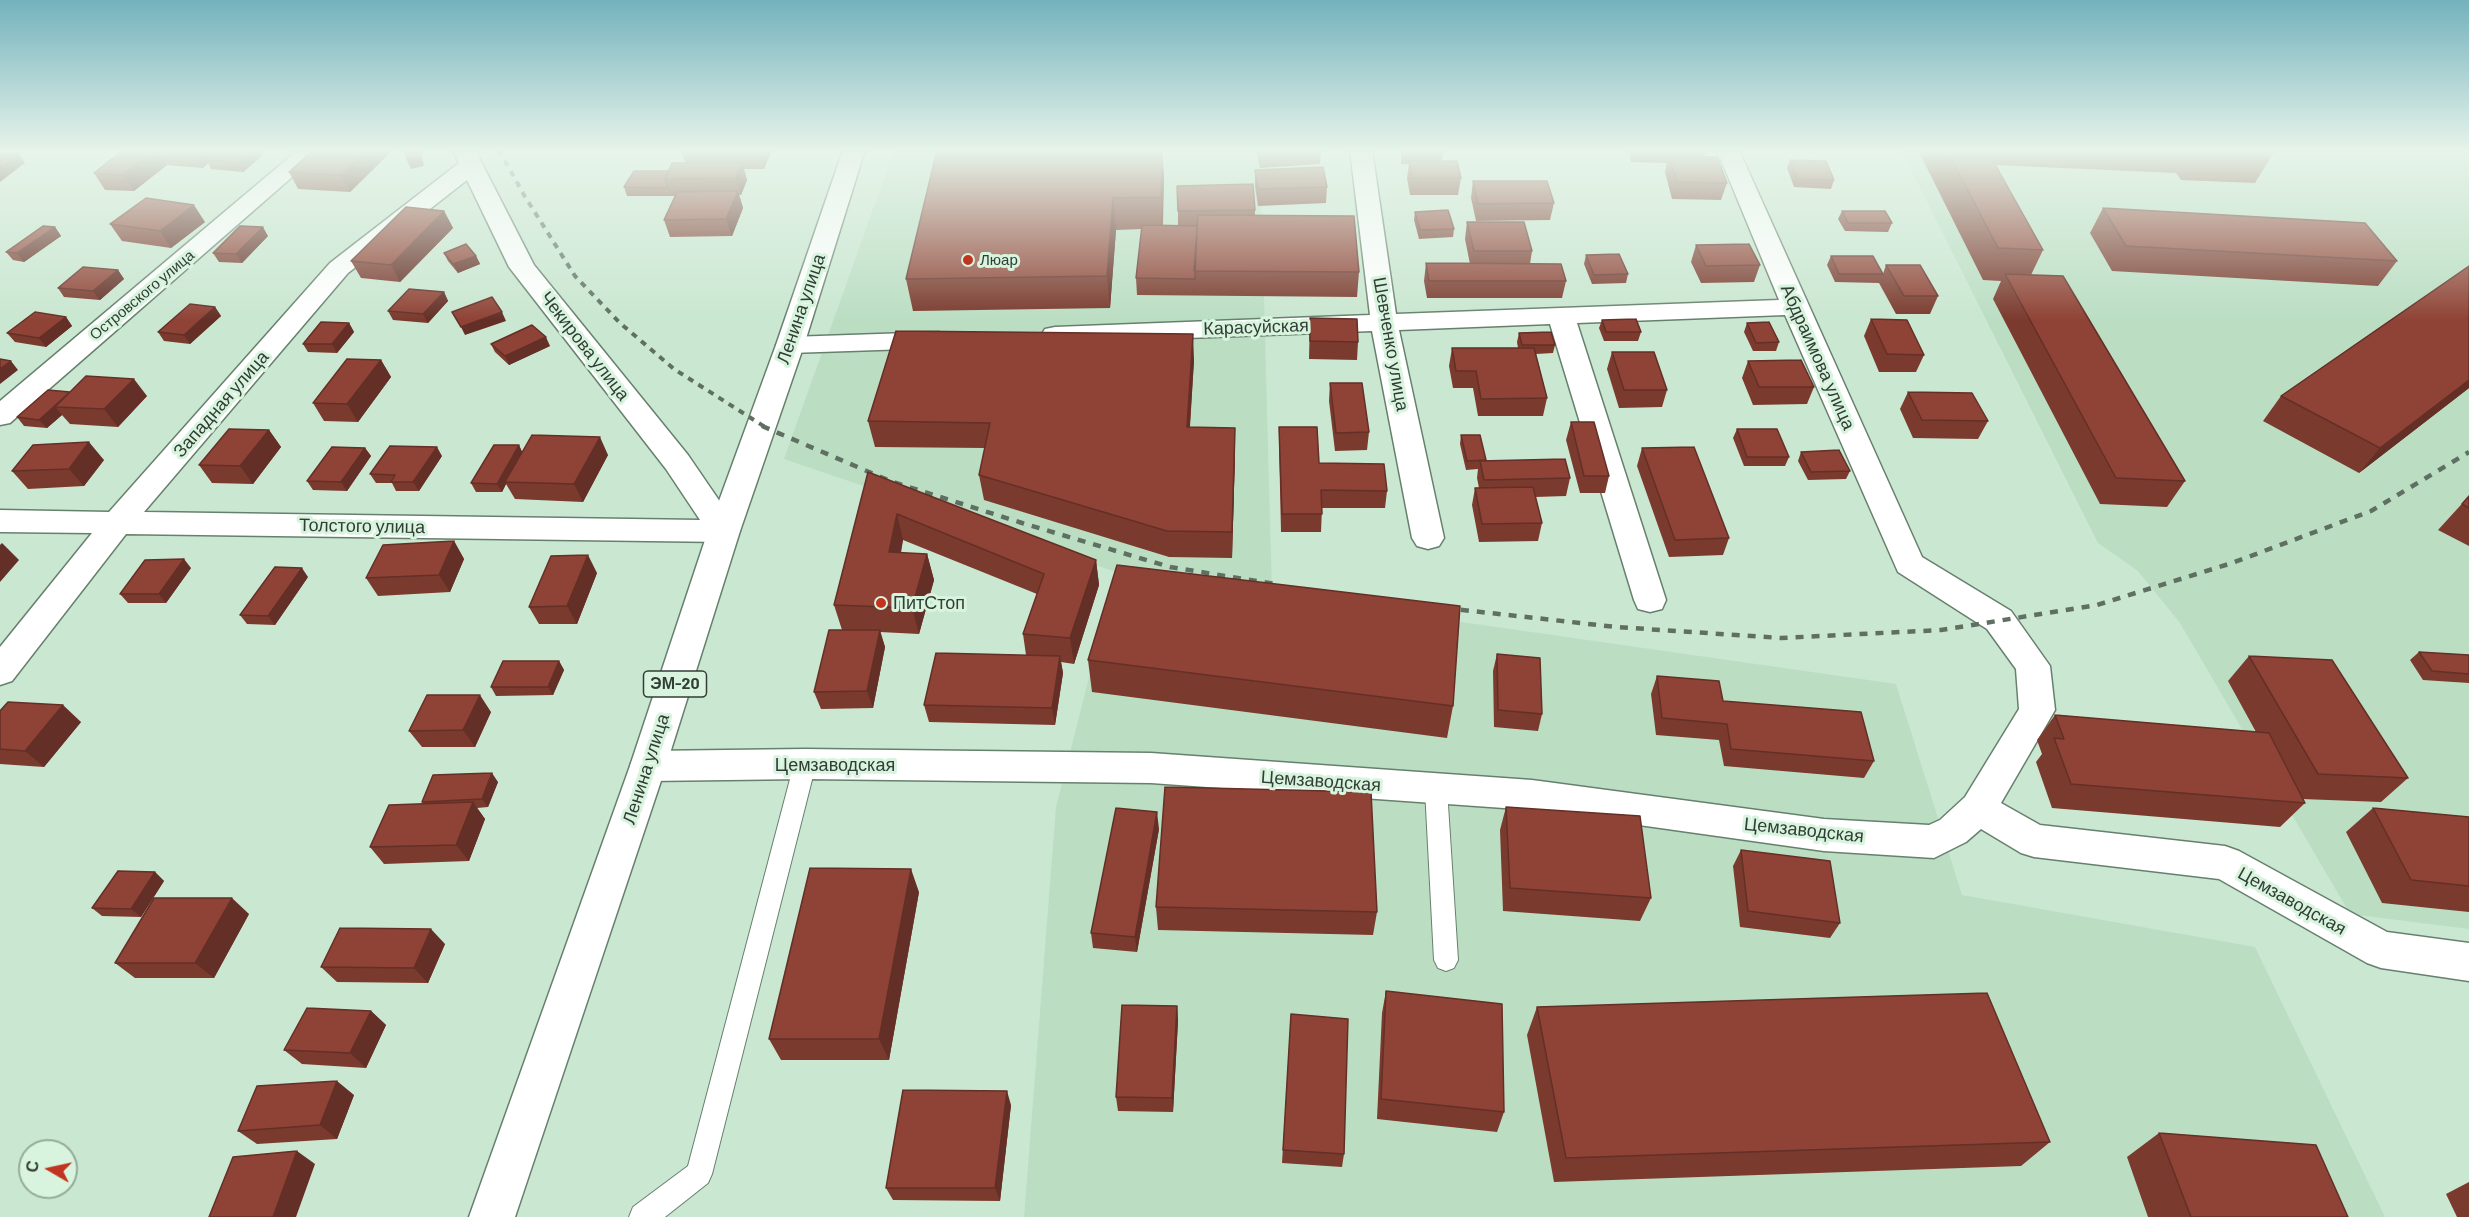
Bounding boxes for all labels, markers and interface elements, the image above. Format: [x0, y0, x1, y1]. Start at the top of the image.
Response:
street label: Островского улица [86, 246, 198, 344]
street label: Ленина улица [772, 251, 830, 367]
place label: Люар [980, 251, 1018, 269]
marker: Люар [961, 253, 975, 267]
street label: Шевченко улица [1369, 275, 1413, 413]
street label: Абдраимова улица [1776, 281, 1860, 433]
street label: Чекирова улица [536, 287, 634, 405]
street label: Карасуйская [1203, 314, 1309, 340]
street label: Западная улица [169, 346, 273, 462]
street label: Толстого улица [299, 514, 425, 538]
place label: ПитСтоп [893, 592, 965, 614]
marker: ПитСтоп [874, 596, 888, 610]
road number: ЭМ-20 [644, 671, 706, 697]
street label: Ленина улица [618, 711, 674, 827]
street label: Цемзаводская [775, 754, 895, 776]
street label: Цемзаводская [1260, 766, 1382, 796]
street label: Цемзаводская [1743, 813, 1865, 847]
street label: Цемзаводская [2234, 862, 2350, 940]
north arrow [18, 1139, 78, 1199]
text: С [21, 1159, 42, 1174]

